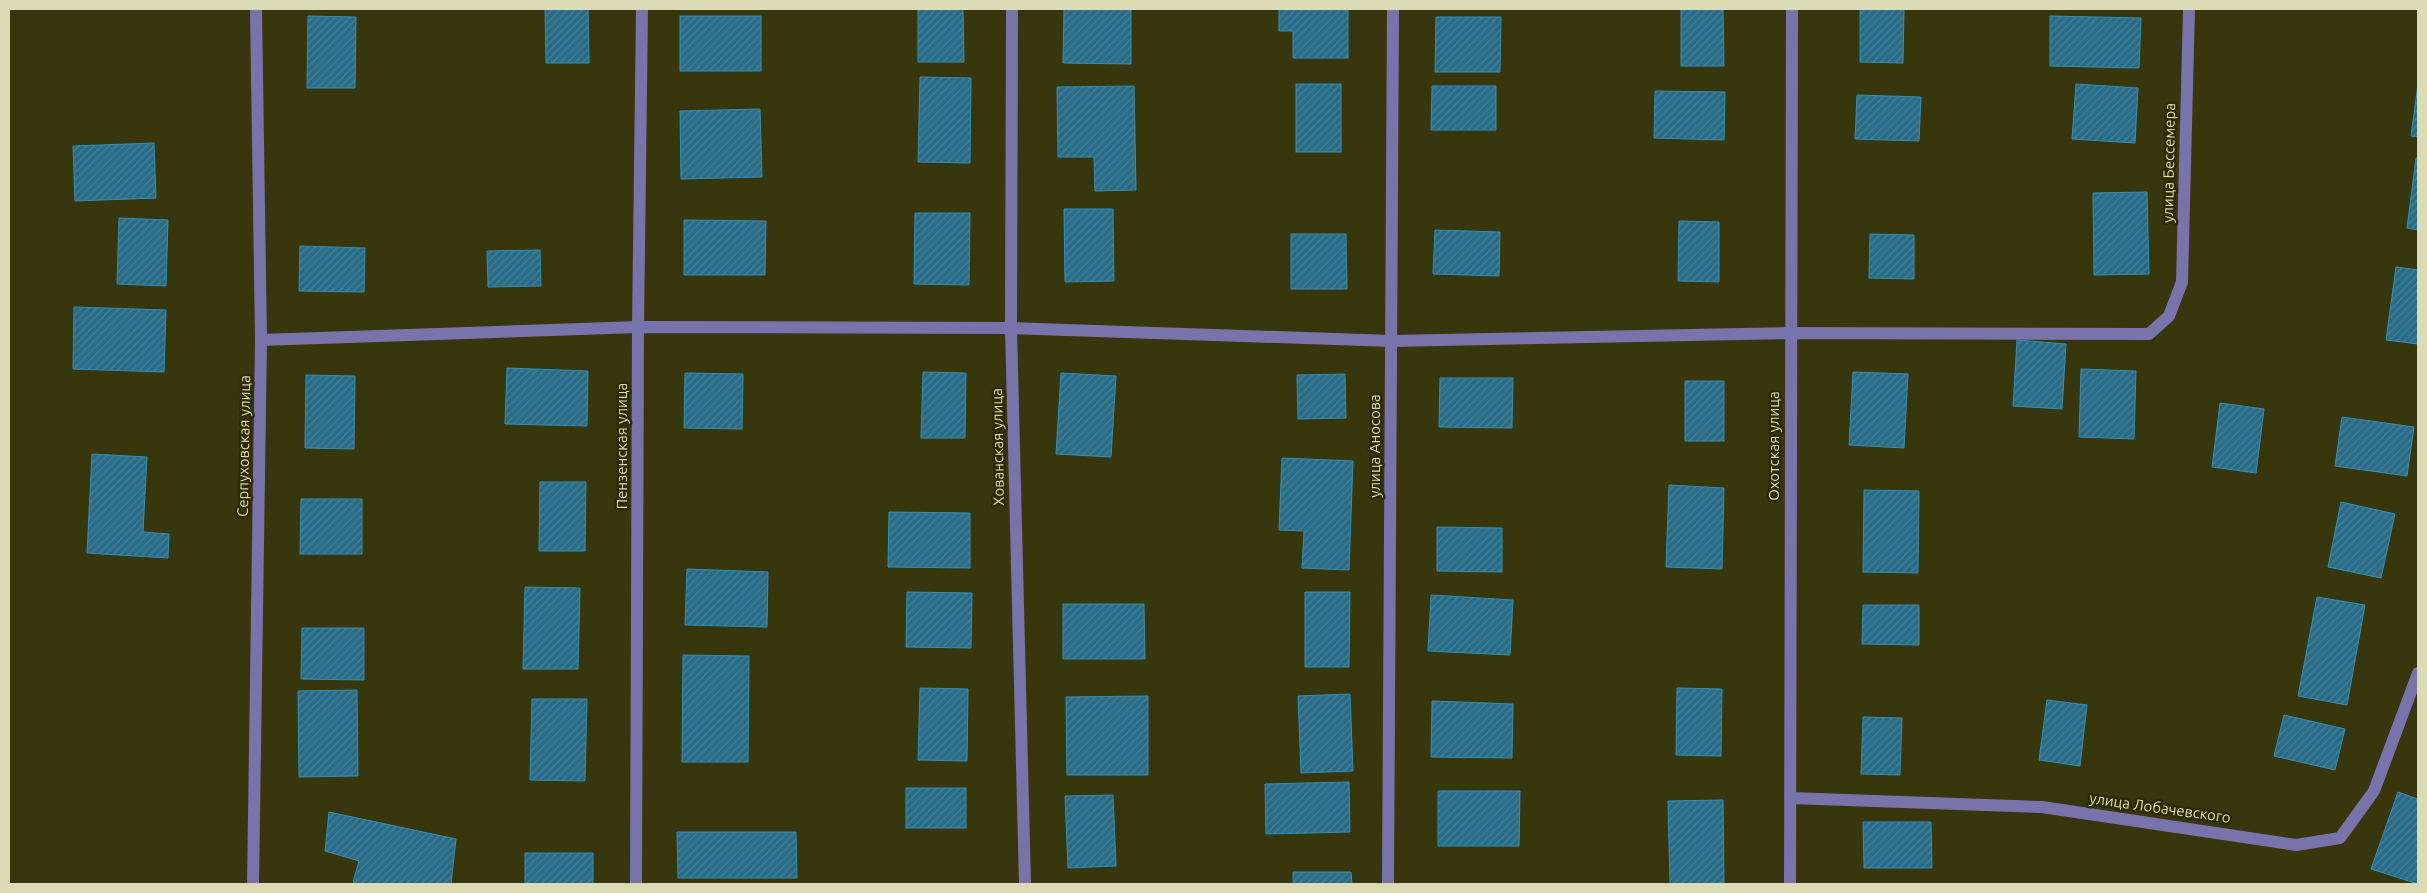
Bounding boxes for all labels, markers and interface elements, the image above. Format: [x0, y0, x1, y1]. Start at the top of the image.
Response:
street label: улица Бессемера [2159, 103, 2178, 223]
street label: Серпуховская улица [234, 375, 253, 517]
street label: Пензенская улица [613, 383, 630, 509]
street label: Хованская улица [988, 388, 1007, 506]
street label: Охотская улица [1765, 391, 1782, 501]
street label: улица Аносова [1366, 394, 1383, 498]
street label: улица Лобачевского [2088, 789, 2232, 826]

